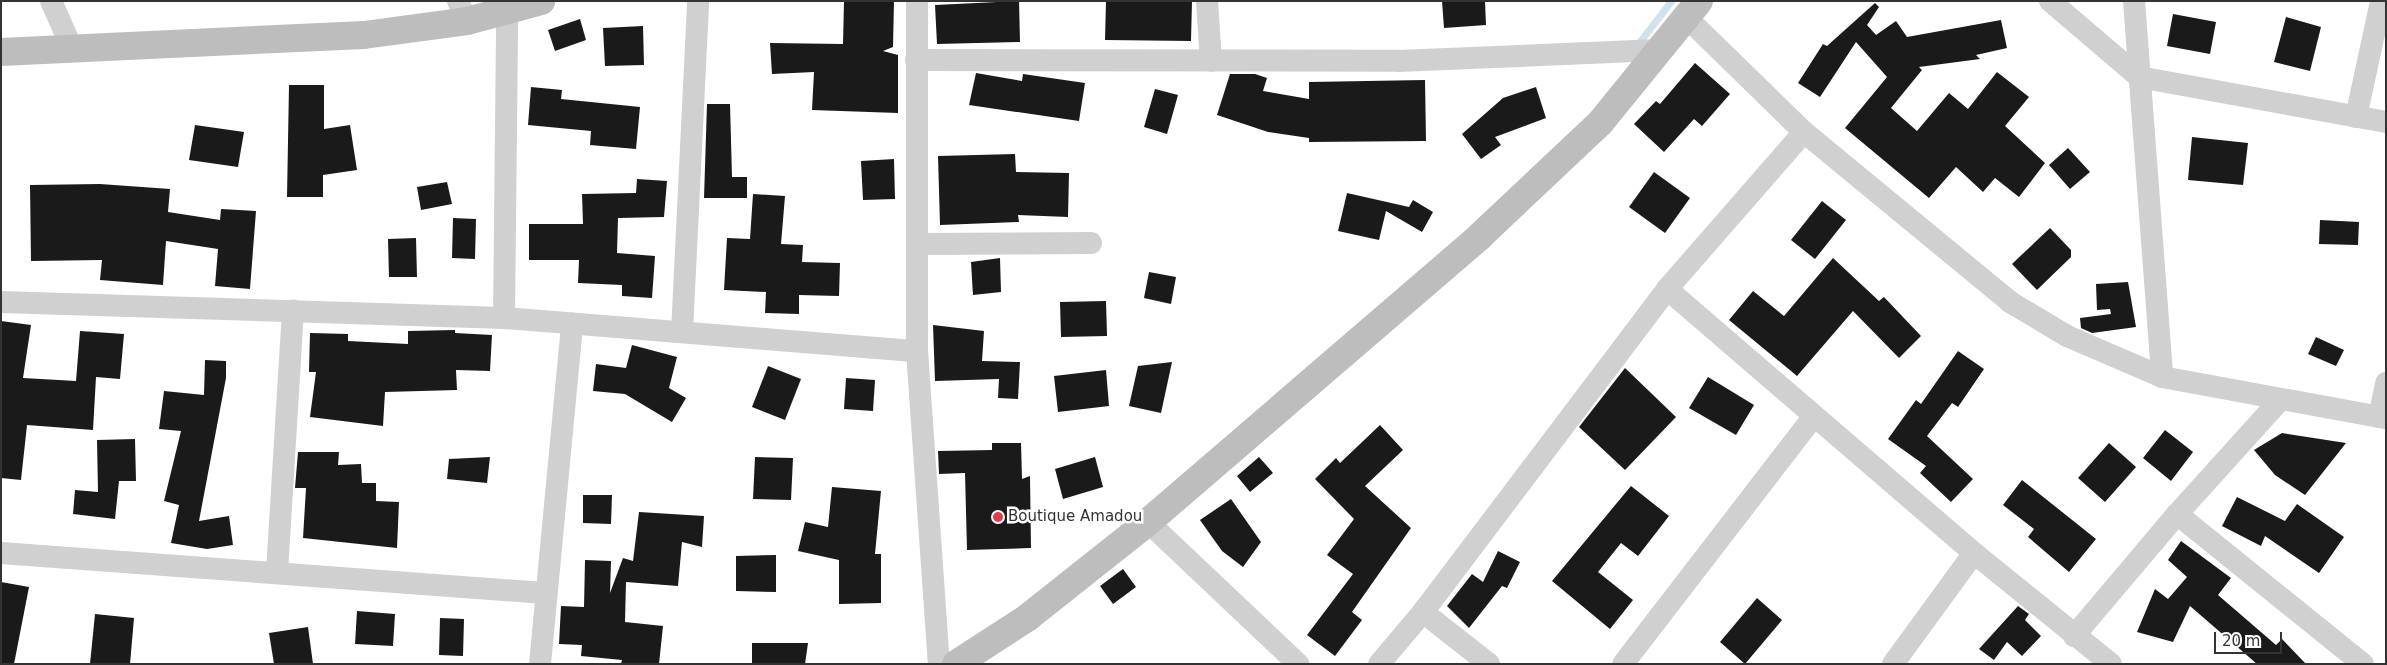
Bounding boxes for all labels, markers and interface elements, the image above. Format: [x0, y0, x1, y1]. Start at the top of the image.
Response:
place label: Boutique Amadou [1008, 508, 1142, 526]
marker: Boutique Amadou [992, 511, 1004, 523]
scale bar [2217, 622, 2284, 654]
text: 20 m [2222, 632, 2260, 650]

